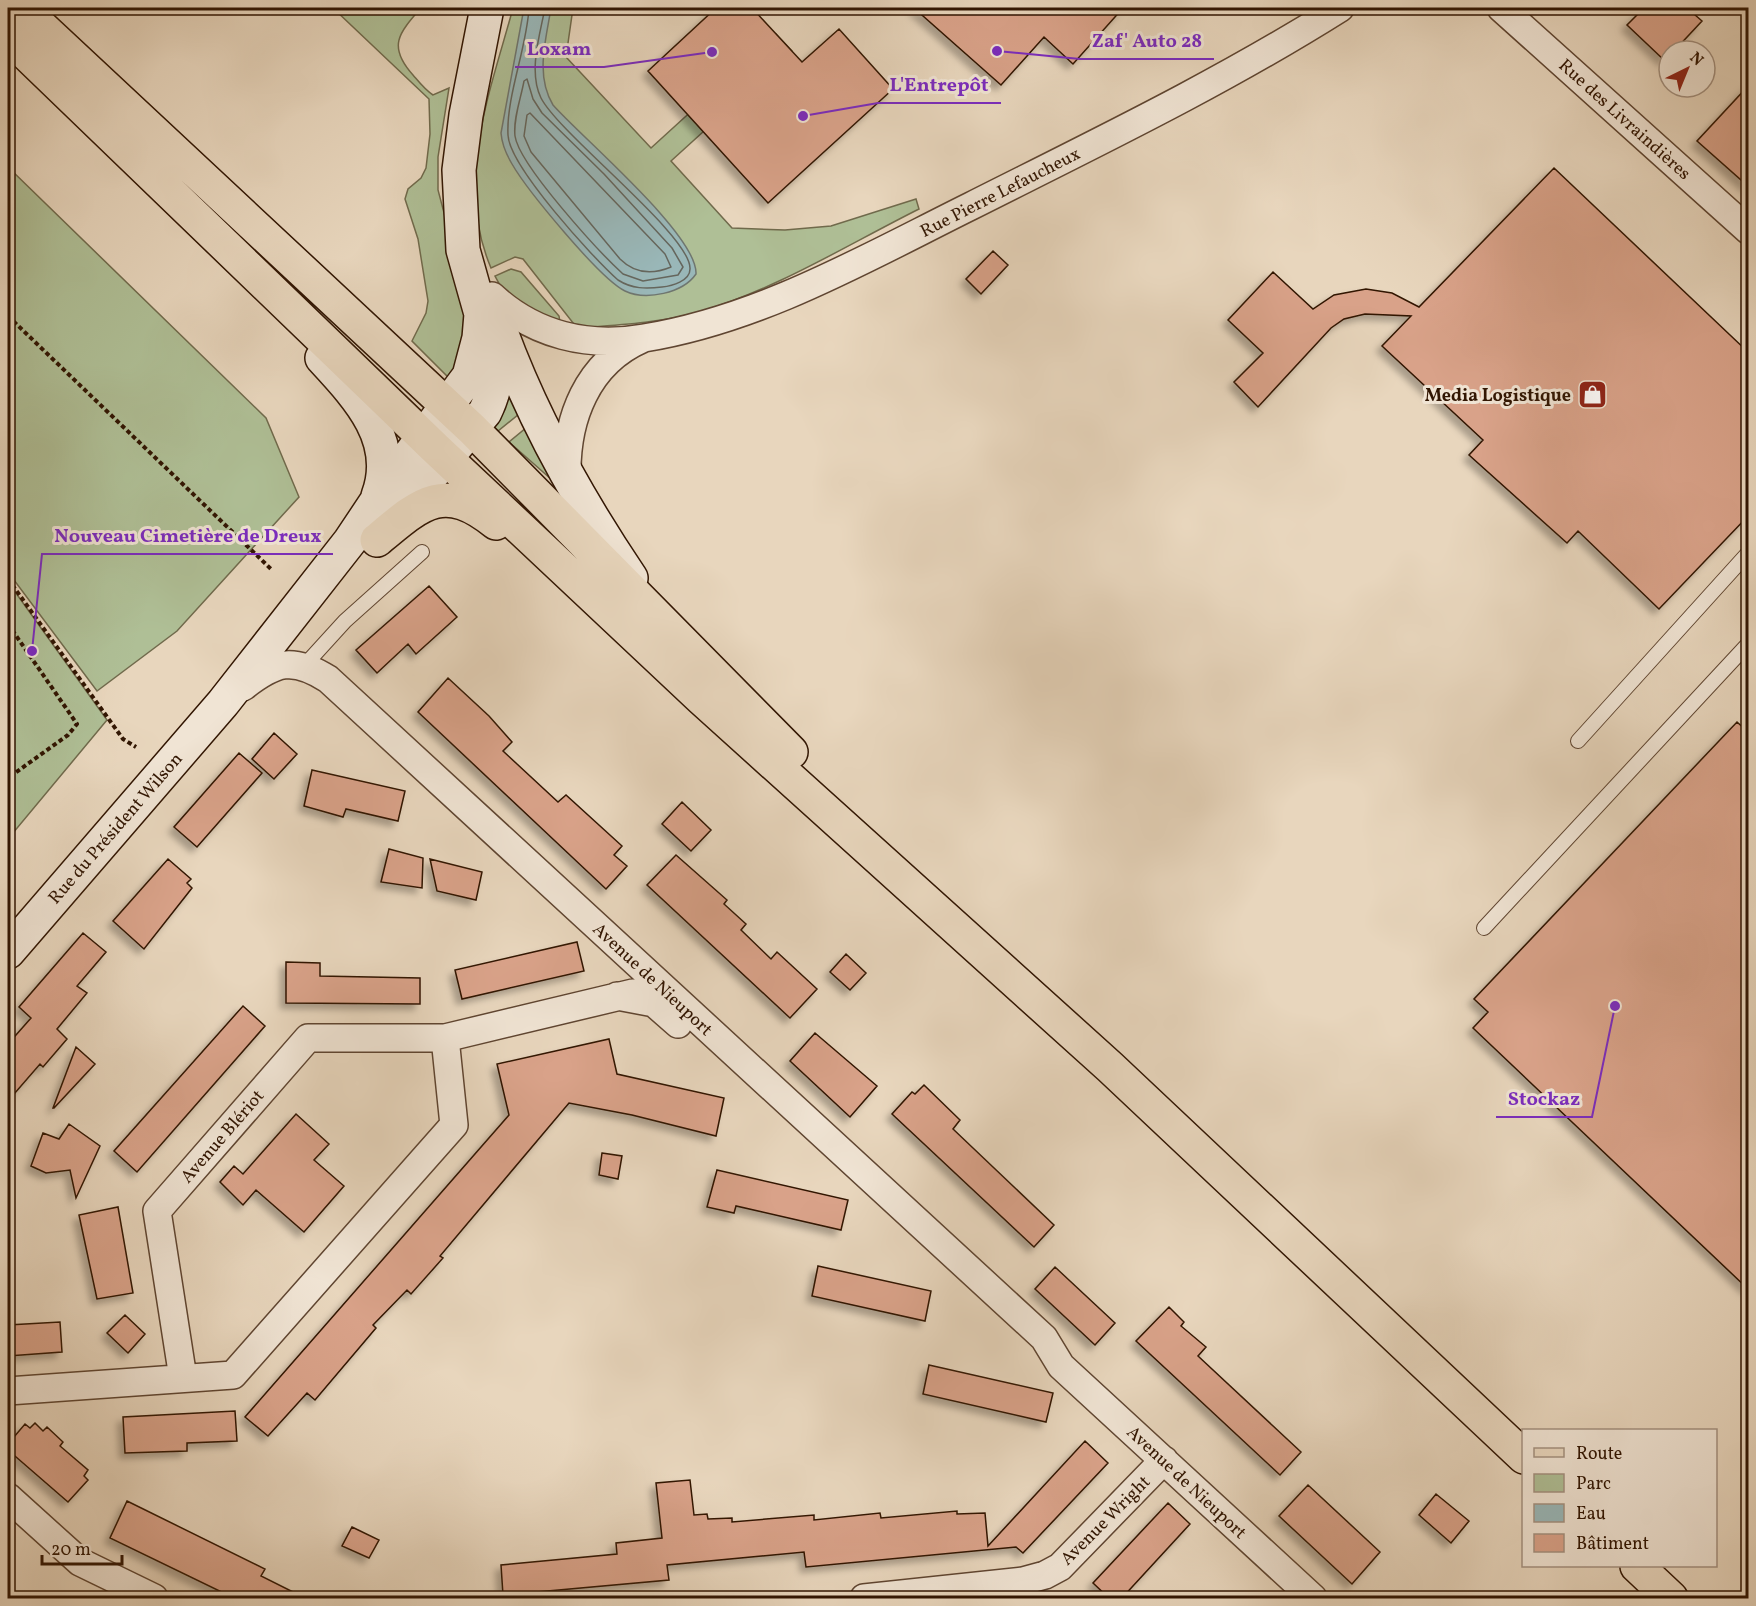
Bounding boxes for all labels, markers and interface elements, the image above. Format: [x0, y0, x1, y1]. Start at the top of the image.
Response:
callout: Zaf' Auto 28 [1080, 21, 1214, 59]
text: Zaf' Auto 28 [1092, 28, 1202, 56]
callout: Loxam [515, 29, 604, 67]
text: Loxam [527, 36, 591, 64]
north arrow [1657, 39, 1717, 99]
text: N [1684, 47, 1708, 72]
street label: Rue des Livraindières [1552, 54, 1696, 186]
callout: L'Entrepôt [878, 65, 1001, 103]
text: L'Entrepôt [890, 72, 989, 100]
street label: Rue Pierre Lefaucheux [916, 142, 1085, 245]
shop icon: Media Logistique [1576, 379, 1608, 411]
place label: Media Logistique [1425, 384, 1571, 409]
callout: Nouveau Cimetière de Dreux [42, 516, 333, 554]
text: Nouveau Cimetière de Dreux [54, 523, 322, 551]
street label: Rue du Président Wilson [43, 748, 189, 910]
street label: Avenue de Nieuport [586, 918, 718, 1042]
callout: Stockaz [1496, 1079, 1592, 1117]
street label: Avenue Blériot [175, 1085, 271, 1189]
text: Stockaz [1508, 1086, 1580, 1114]
street label: Avenue de Nieuport [1120, 1421, 1252, 1545]
legend [1522, 1429, 1717, 1567]
text: Route [1576, 1442, 1622, 1467]
street label: Avenue Wright [1055, 1470, 1157, 1572]
text: Parc [1576, 1472, 1611, 1497]
text: Eau [1576, 1502, 1606, 1527]
scale bar [42, 1528, 122, 1566]
text: Bâtiment [1576, 1532, 1649, 1557]
text: 20 m [51, 1538, 91, 1563]

